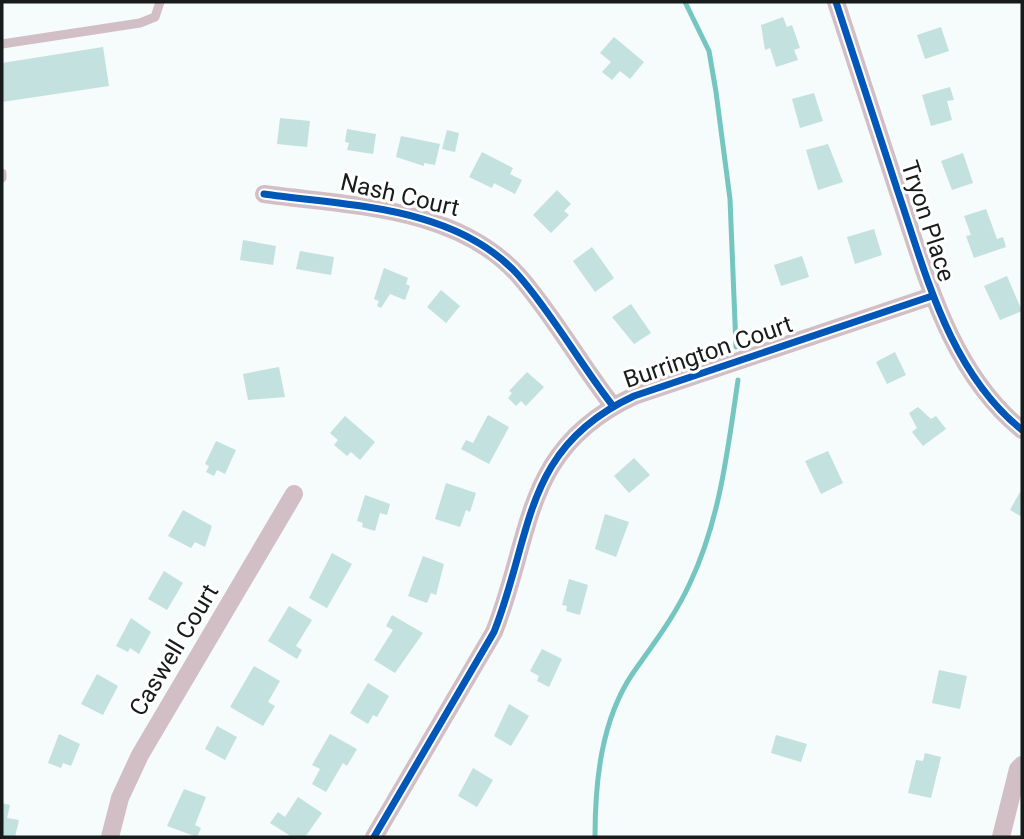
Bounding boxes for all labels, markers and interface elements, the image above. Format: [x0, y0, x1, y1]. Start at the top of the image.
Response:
street label: Tryon Place [895, 157, 961, 285]
street label: Nash Court [338, 168, 462, 222]
street label: Burrington Court [620, 310, 796, 394]
street label: Caswell Court [124, 579, 224, 721]

